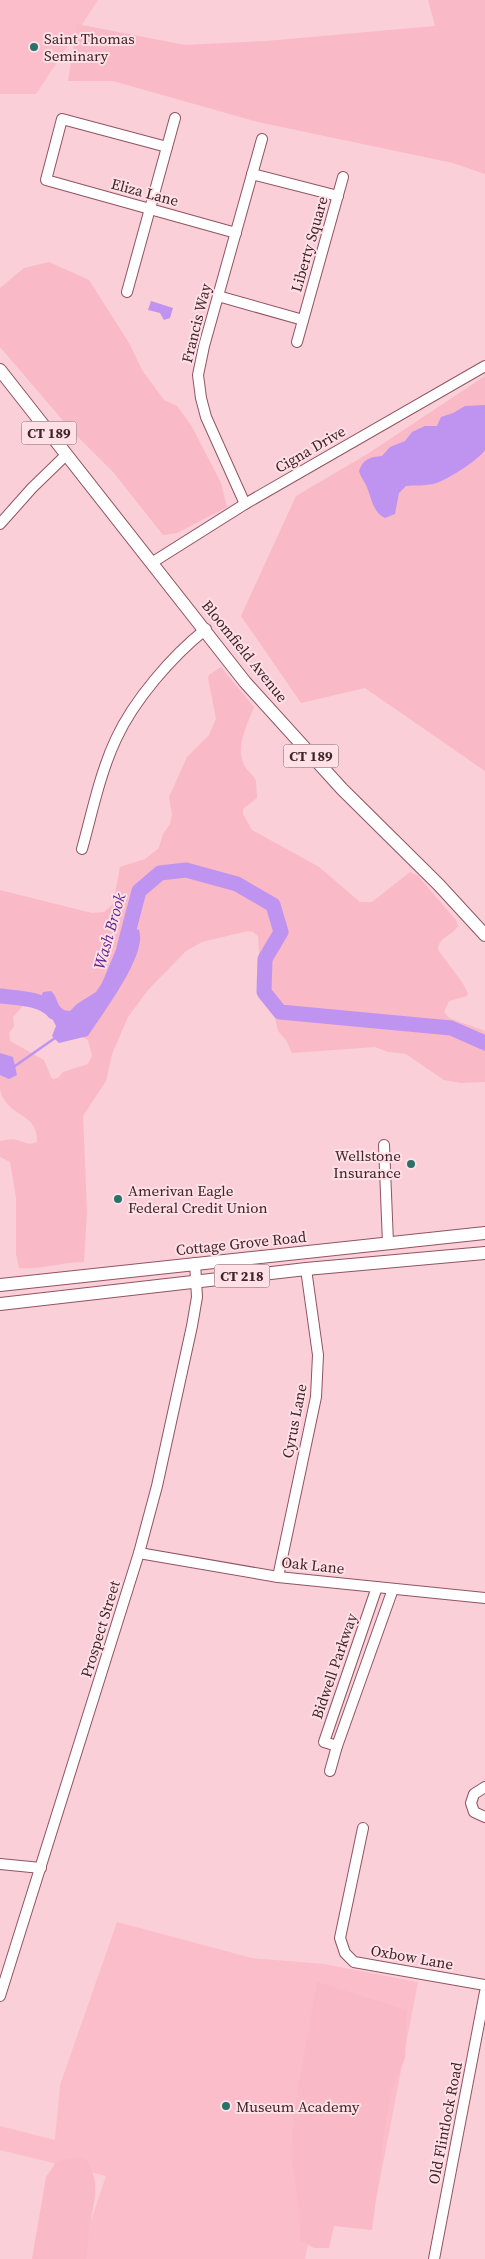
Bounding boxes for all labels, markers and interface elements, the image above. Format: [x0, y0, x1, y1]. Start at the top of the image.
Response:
place label: Saint Thomas Seminary [44, 28, 135, 66]
marker: Saint Thomas Seminary [28, 41, 40, 53]
street label: Eliza Lane [109, 173, 181, 211]
street label: Liberty Square [285, 193, 333, 294]
street label: Francis Way [176, 281, 216, 365]
street label: Cigna Drive [271, 420, 349, 478]
road number: CT 189 [22, 422, 76, 444]
street label: Bloomfield Avenue [197, 595, 293, 707]
road number: CT 189 [284, 744, 338, 768]
water label: Wash Brook [88, 890, 130, 972]
place label: Wellstone Insurance [333, 1145, 401, 1183]
marker: Wellstone Insurance [405, 1158, 417, 1170]
place label: Amerivan Eagle Federal Credit Union [128, 1180, 268, 1218]
marker: Amerivan Eagle Federal Credit Union [112, 1193, 124, 1205]
street label: Cottage Grove Road [175, 1226, 308, 1260]
road number: CT 218 [214, 1264, 270, 1288]
street label: Cyrus Lane [276, 1382, 312, 1460]
street label: Oak Lane [280, 1551, 346, 1579]
street label: Prospect Street [75, 1578, 125, 1680]
street label: Bidwell Parkway [306, 1610, 362, 1722]
street label: Oxbow Lane [369, 1939, 455, 1975]
street label: Old Flintlock Road [423, 2060, 467, 2186]
place label: Museum Academy [236, 2096, 360, 2117]
marker: Museum Academy [220, 2100, 232, 2112]

